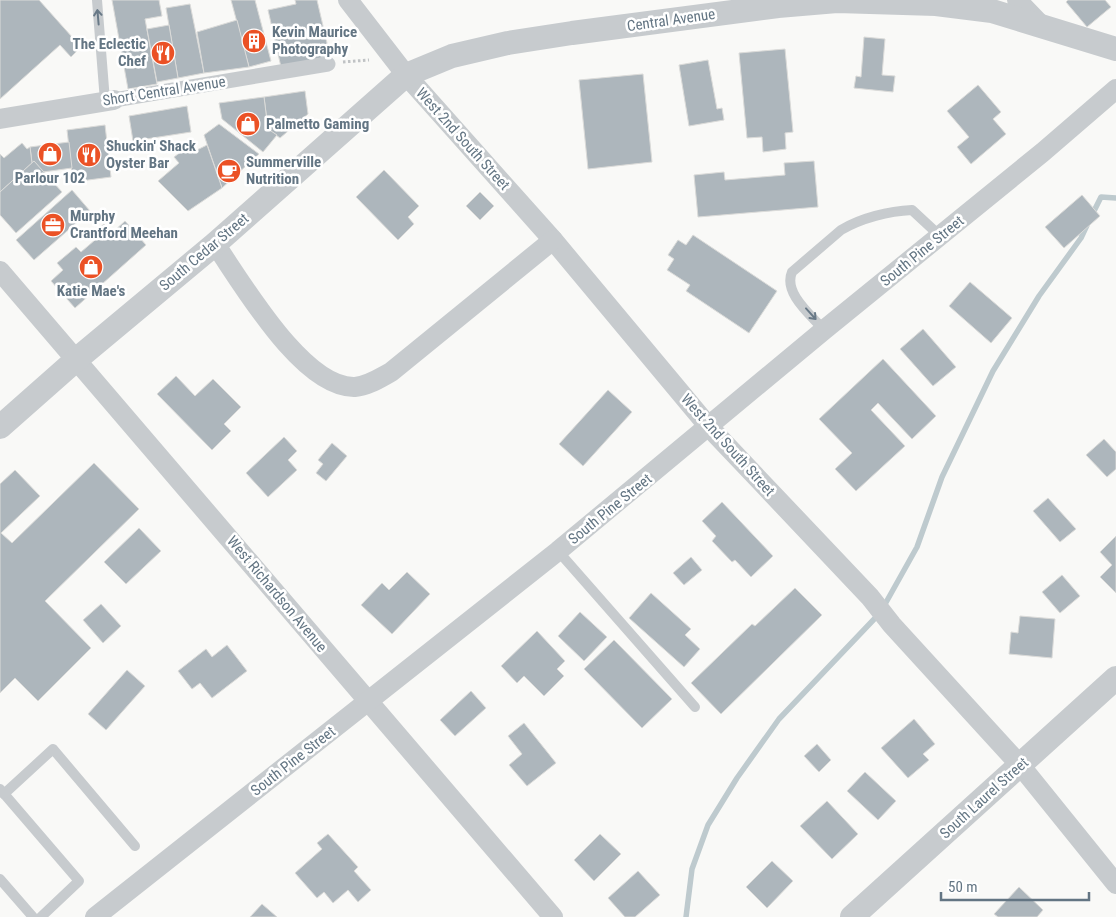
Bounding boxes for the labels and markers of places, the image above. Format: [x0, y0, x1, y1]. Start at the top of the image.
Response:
place label: Kevin Maurice Photography [272, 23, 357, 58]
building icon: Kevin Maurice Photography [241, 28, 267, 54]
place label: The Eclectic Chef [73, 35, 146, 70]
restaurant icon: The Eclectic Chef [150, 40, 176, 66]
shop icon: Palmetto Gaming [235, 111, 261, 137]
place label: Palmetto Gaming [266, 115, 369, 133]
place label: Shuckin' Shack Oyster Bar [106, 137, 197, 172]
shop icon: Parlour 102 [37, 141, 63, 167]
restaurant icon: Shuckin' Shack Oyster Bar [76, 142, 102, 168]
place label: Summerville Nutrition [246, 153, 321, 188]
cafe icon: Summerville Nutrition [216, 158, 242, 184]
place label: Parlour 102 [15, 169, 85, 187]
place label: Murphy Crantford Meehan [70, 207, 178, 242]
office icon: Murphy Crantford Meehan [40, 212, 66, 238]
shop icon: Katie Mae's [78, 254, 104, 280]
place label: Katie Mae's [57, 282, 125, 300]

